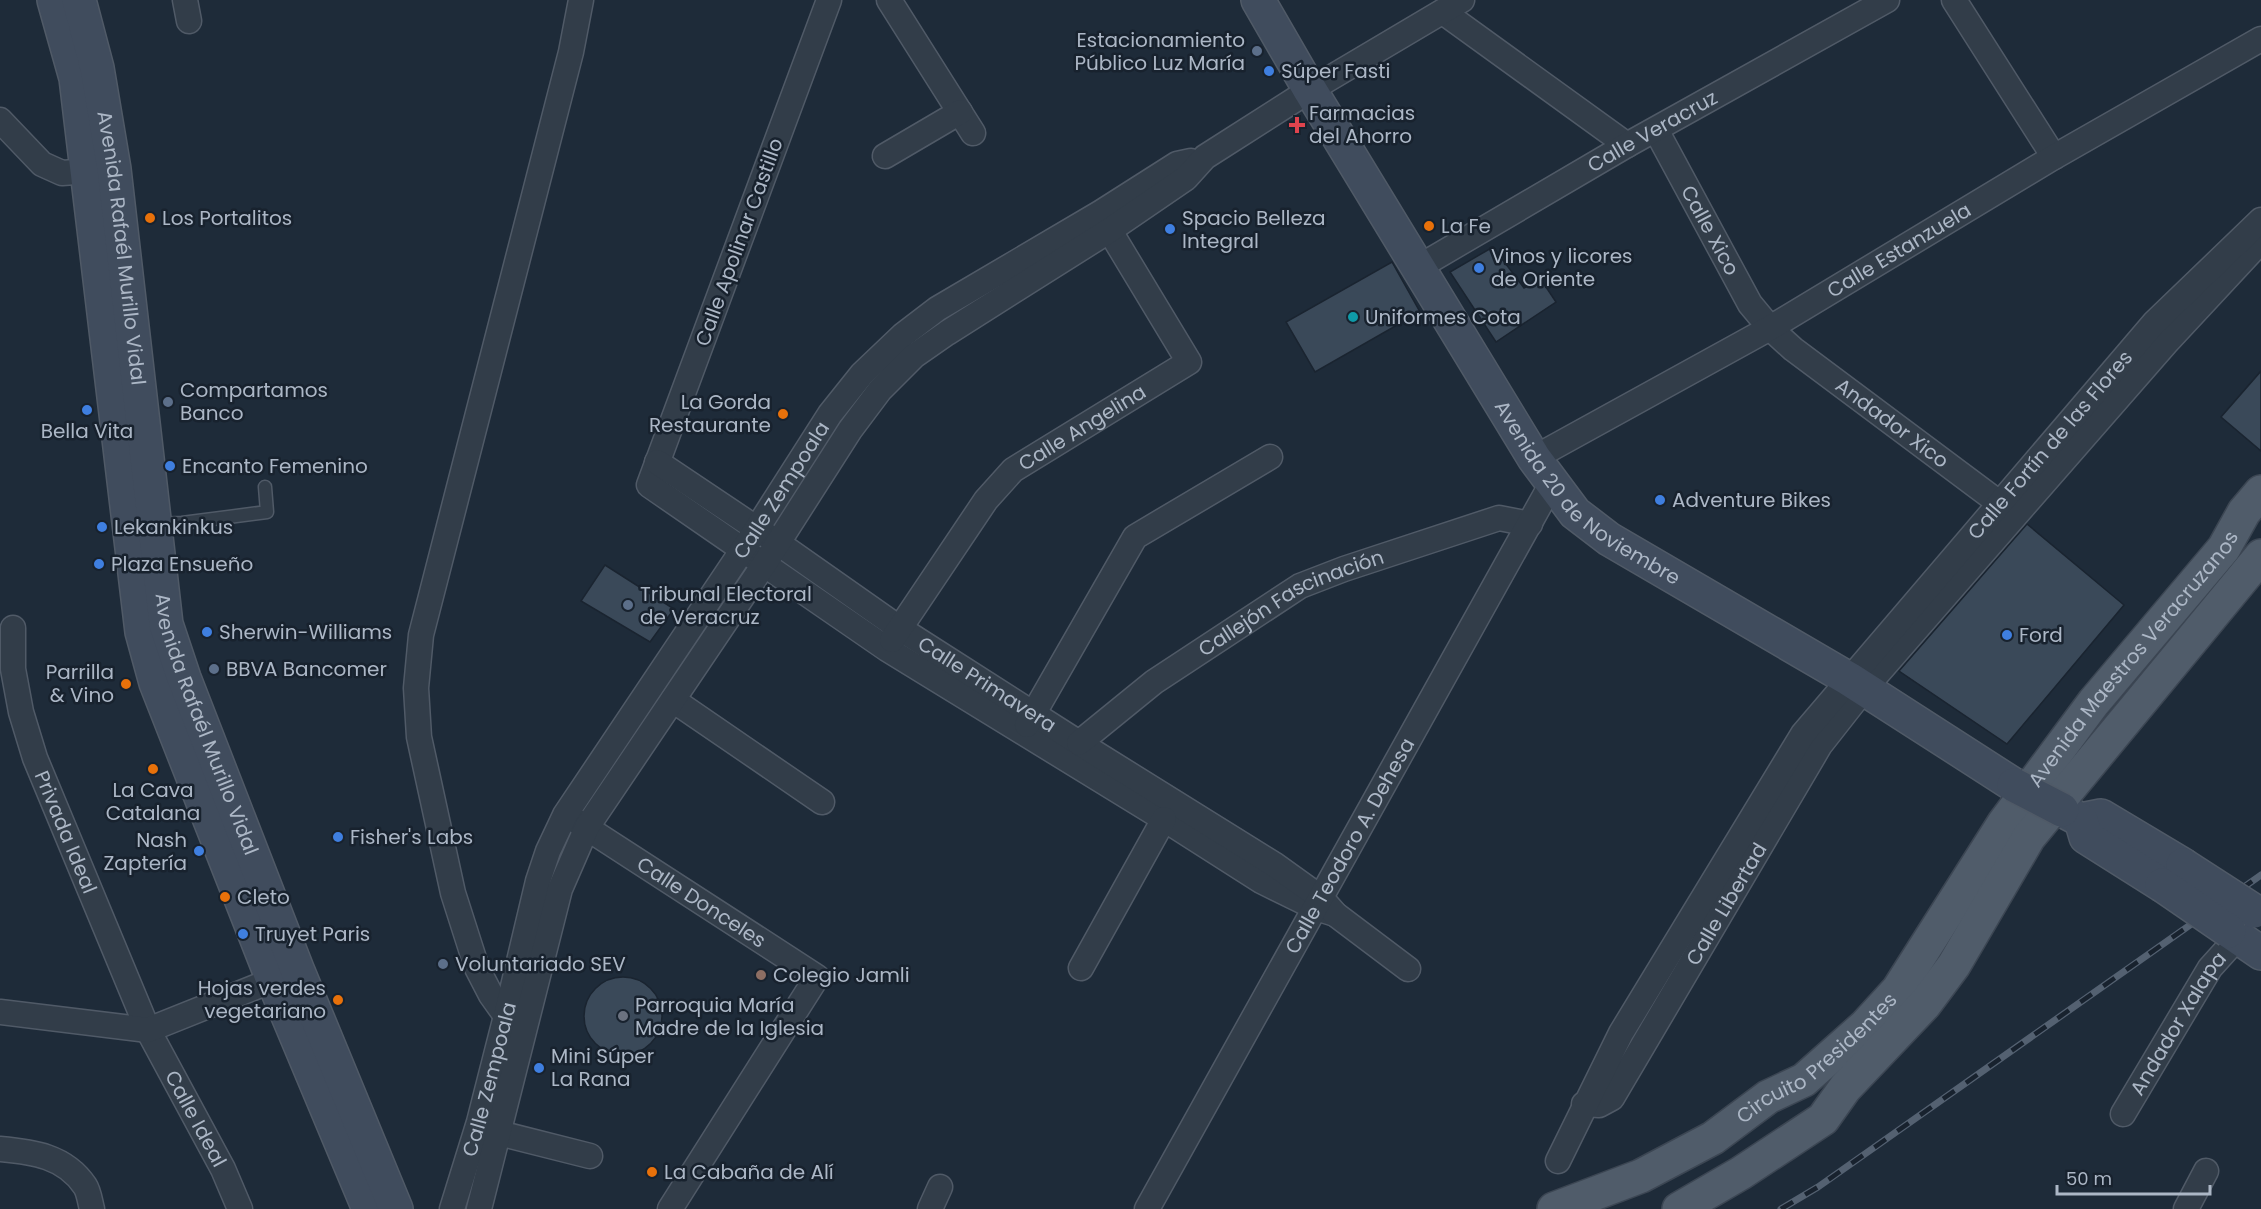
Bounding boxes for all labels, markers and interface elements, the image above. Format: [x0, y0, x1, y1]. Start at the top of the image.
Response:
place label: Estacionamiento Público Luz María [1074, 26, 1245, 77]
marker: Estacionamiento Público Luz María [1250, 44, 1264, 58]
place label: Súper Fasti [1281, 57, 1391, 85]
marker: Súper Fasti [1262, 64, 1276, 78]
street label: Calle Veracruz [1582, 83, 1722, 179]
place label: Farmacias del Ahorro [1309, 99, 1415, 150]
street label: Avenida Rafaél Murillo Vidal [90, 108, 153, 387]
marker: Farmacias del Ahorro [1290, 118, 1304, 132]
street label: Calle Apolinar Castillo [688, 134, 790, 350]
street label: Calle Xico [1674, 180, 1746, 280]
street label: Calle Estanzuela [1822, 196, 1976, 305]
place label: Los Portalitos [162, 204, 292, 232]
place label: Spacio Belleza Integral [1182, 204, 1326, 255]
marker: Los Portalitos [143, 211, 157, 225]
place label: La Fe [1441, 212, 1491, 240]
marker: La Fe [1422, 219, 1436, 233]
marker: Spacio Belleza Integral [1163, 222, 1177, 236]
place label: Vinos y licores de Oriente [1491, 242, 1633, 293]
marker: Vinos y licores de Oriente [1472, 261, 1486, 275]
place label: Uniformes Cota [1365, 303, 1521, 331]
marker: Uniformes Cota [1346, 310, 1360, 324]
street label: Calle Fortín de las Flores [1961, 344, 2139, 546]
street label: Andador Xico [1830, 372, 1955, 475]
place label: Compartamos Banco [180, 376, 328, 427]
street label: Calle Angelina [1013, 378, 1151, 477]
place label: La Gorda Restaurante [649, 388, 771, 439]
marker: Compartamos Banco [161, 395, 175, 409]
street label: Avenida 20 de Noviembre [1488, 395, 1686, 592]
marker: Bella Vita [80, 403, 94, 417]
marker: La Gorda Restaurante [776, 407, 790, 421]
street label: Calle Zempoala [726, 416, 836, 564]
place label: Bella Vita [41, 417, 133, 445]
place label: Encanto Femenino [182, 452, 368, 480]
marker: Encanto Femenino [163, 459, 177, 473]
place label: Adventure Bikes [1672, 486, 1831, 514]
marker: Adventure Bikes [1653, 493, 1667, 507]
place label: Lekankinkus [114, 513, 233, 541]
marker: Lekankinkus [95, 520, 109, 534]
street label: Avenida Maestros Veracruzanos [2021, 526, 2245, 793]
street label: Callejón Fascinación [1193, 543, 1387, 663]
place label: Plaza Ensueño [111, 550, 253, 578]
marker: Plaza Ensueño [92, 557, 106, 571]
place label: Tribunal Electoral de Veracruz [640, 580, 812, 631]
street label: Avenida Rafaél Murillo Vidal [149, 592, 265, 859]
marker: Tribunal Electoral de Veracruz [621, 598, 635, 612]
place label: Sherwin-Williams [219, 618, 392, 646]
place label: Ford [2019, 621, 2063, 649]
marker: Sherwin-Williams [200, 625, 214, 639]
marker: Ford [2000, 628, 2014, 642]
street label: Calle Primavera [912, 630, 1062, 739]
place label: BBVA Bancomer [226, 655, 387, 683]
place label: Parrilla & Vino [46, 658, 114, 709]
marker: BBVA Bancomer [207, 662, 221, 676]
marker: Parrilla & Vino [119, 677, 133, 691]
street label: Calle Teodoro A. Dehesa [1278, 733, 1421, 959]
marker: La Cava Catalana [146, 762, 160, 776]
street label: Privada Ideal [28, 766, 104, 898]
place label: La Cava Catalana [106, 776, 200, 827]
place label: Fisher's Labs [350, 823, 473, 851]
place label: Nash Zaptería [104, 826, 187, 877]
marker: Fisher's Labs [331, 830, 345, 844]
street label: Calle Libertad [1679, 837, 1773, 970]
marker: Nash Zaptería [192, 844, 206, 858]
street label: Calle Donceles [631, 850, 771, 954]
place label: Cleto [237, 883, 290, 911]
marker: Cleto [218, 890, 232, 904]
place label: Truyet Paris [255, 920, 370, 948]
marker: Truyet Paris [236, 927, 250, 941]
street label: Andador Xalapa [2123, 945, 2232, 1101]
place label: Voluntariado SEV [455, 950, 626, 978]
marker: Voluntariado SEV [436, 957, 450, 971]
place label: Colegio Jamli [773, 961, 910, 989]
marker: Colegio Jamli [754, 968, 768, 982]
place label: Hojas verdes vegetariano [198, 974, 326, 1025]
street label: Circuito Presidentes [1730, 986, 1903, 1130]
place label: Parroquia María Madre de la Iglesia [635, 991, 824, 1042]
marker: Hojas verdes vegetariano [331, 993, 345, 1007]
street label: Calle Zempoala [455, 999, 523, 1160]
marker: Parroquia María Madre de la Iglesia [616, 1009, 630, 1023]
place label: Mini Súper La Rana [551, 1042, 654, 1093]
marker: Mini Súper La Rana [532, 1061, 546, 1075]
street label: Calle Ideal [158, 1065, 233, 1172]
place label: La Cabaña de Alí [664, 1158, 834, 1186]
scale bar [2057, 1158, 2210, 1196]
marker: La Cabaña de Alí [645, 1165, 659, 1179]
text: 50 m [2066, 1166, 2112, 1191]

